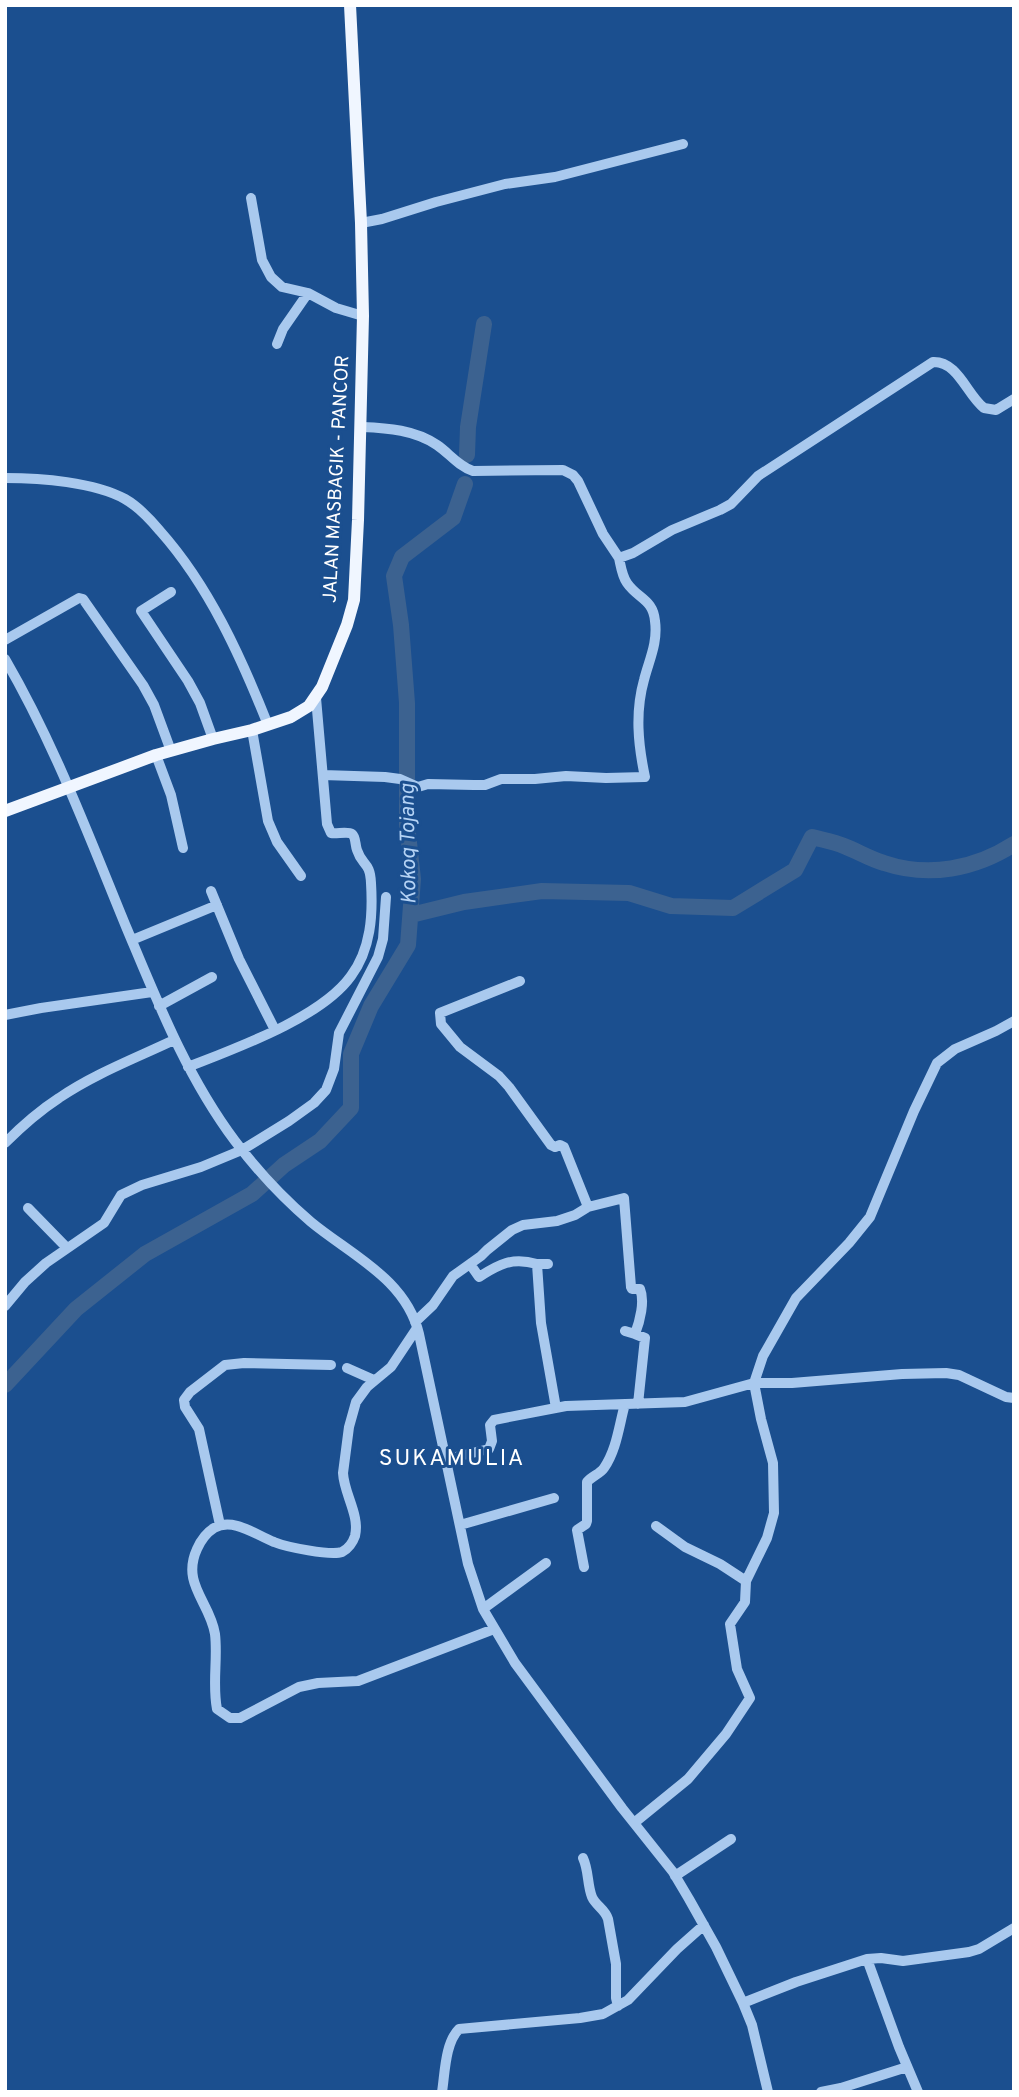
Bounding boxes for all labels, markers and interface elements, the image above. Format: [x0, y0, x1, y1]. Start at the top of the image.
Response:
street label: JALAN MASBAGIK - PANCOR [319, 354, 355, 604]
water label: Kokoq Tojang [394, 783, 424, 905]
district label: SUKAMULIA [379, 1445, 525, 1474]

